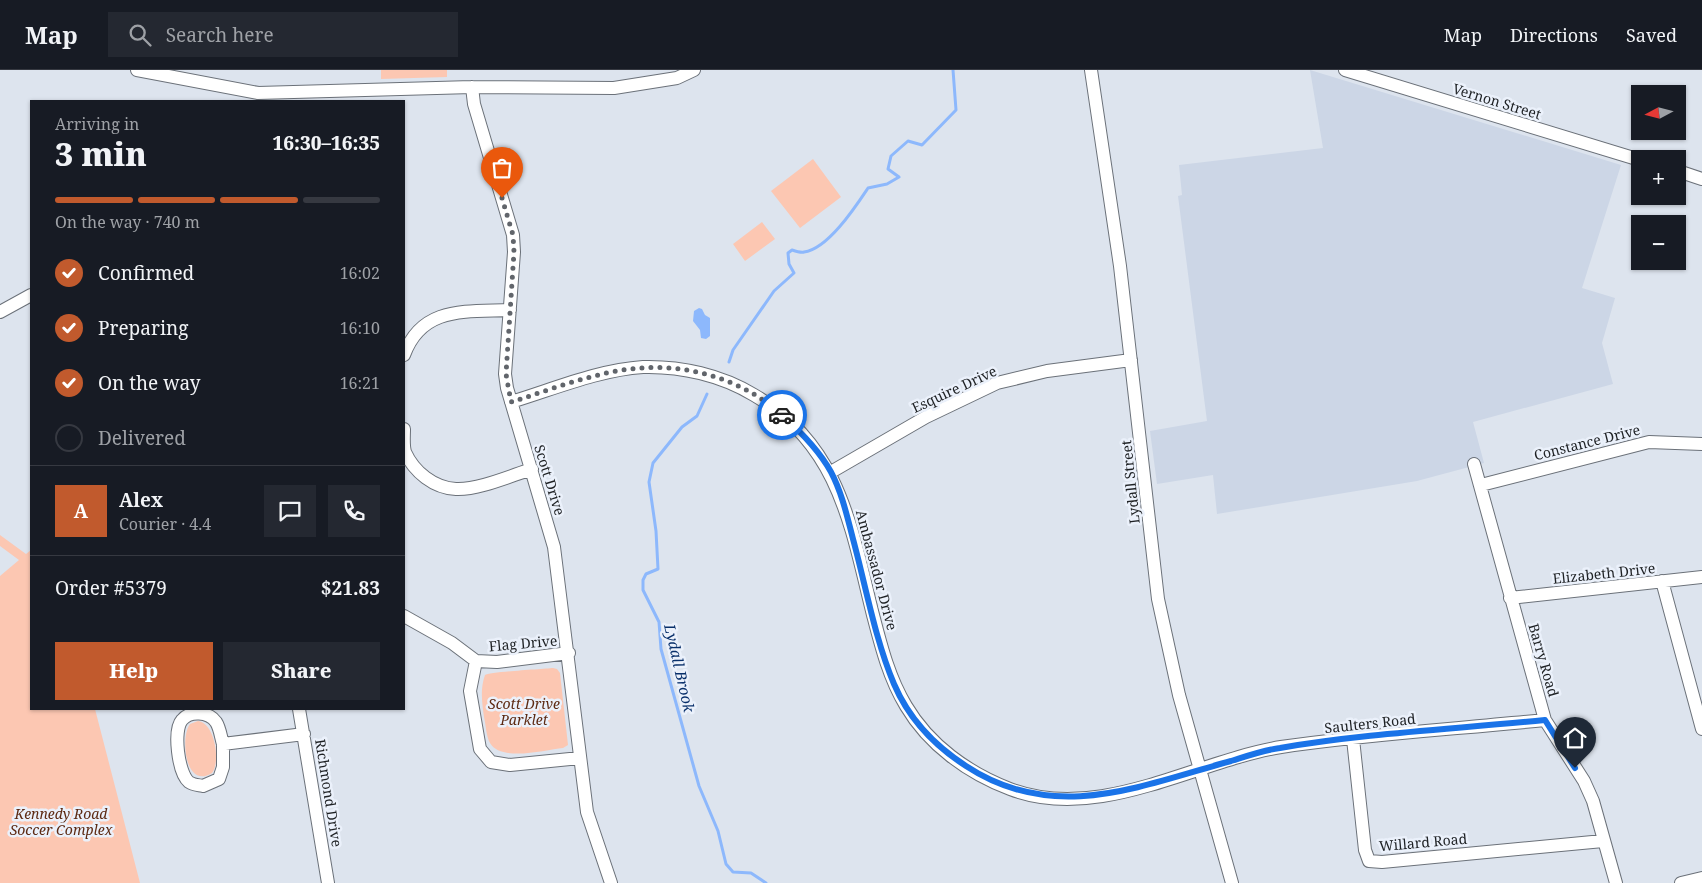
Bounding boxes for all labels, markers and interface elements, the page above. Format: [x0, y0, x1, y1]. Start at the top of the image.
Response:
search box [108, 12, 458, 57]
text: Map [25, 18, 78, 51]
icon: search [126, 21, 154, 49]
text: Search here [166, 22, 274, 48]
text: Map [1444, 23, 1482, 47]
text: Directions [1510, 23, 1598, 47]
text: Saved [1626, 23, 1677, 47]
street label: Vernon Street [1450, 79, 1544, 123]
north arrow [1631, 85, 1686, 140]
map controls [1631, 85, 1686, 270]
text: Arriving in [55, 113, 139, 135]
text: 16:30–16:35 [272, 130, 380, 156]
text: 3 min [55, 132, 147, 175]
pin [481, 147, 523, 198]
button: + [1631, 150, 1686, 205]
icon: bag [488, 154, 516, 182]
text: On the way · 740 m [55, 211, 200, 233]
button: − [1631, 215, 1686, 270]
icon: check [55, 259, 83, 287]
text: Confirmed [98, 260, 194, 286]
text: 16:02 [340, 262, 380, 284]
icon: check [55, 314, 83, 342]
text: Preparing [98, 315, 188, 341]
text: 16:10 [340, 317, 380, 339]
street label: Esquire Drive [908, 361, 1000, 417]
icon: check [55, 369, 83, 397]
text: On the way [98, 370, 201, 396]
text: 16:21 [340, 372, 380, 394]
courier [757, 390, 807, 440]
icon: car [768, 401, 796, 429]
street label: Constance Drive [1532, 420, 1642, 464]
text: Delivered [98, 425, 186, 451]
street label: Lydall Street [1116, 439, 1144, 525]
street label: Scott Drive [530, 442, 570, 518]
button: chat [264, 485, 316, 537]
button: phone [328, 485, 380, 537]
text: Alex [119, 487, 163, 513]
text: A [74, 498, 88, 524]
street label: Ambassador Drive [852, 508, 902, 632]
text: Courier · 4.4 [119, 513, 211, 535]
street label: Elizabeth Drive [1552, 558, 1656, 588]
text: Order #5379 [55, 575, 167, 601]
text: $21.83 [321, 575, 380, 601]
water label: Lydall Brook [660, 621, 700, 715]
street label: Barry Road [1524, 621, 1564, 699]
street label: Flag Drive [488, 631, 558, 655]
button: Help [55, 642, 213, 700]
button: Share [223, 642, 380, 700]
park label: Scott Drive Parklet [488, 694, 560, 729]
street label: Saulters Road [1324, 709, 1417, 737]
pin [1554, 717, 1596, 768]
icon: home [1561, 724, 1589, 752]
street label: Richmond Drive [311, 738, 347, 848]
park label: Kennedy Road Soccer Complex [10, 804, 113, 839]
street label: Willard Road [1378, 829, 1468, 855]

